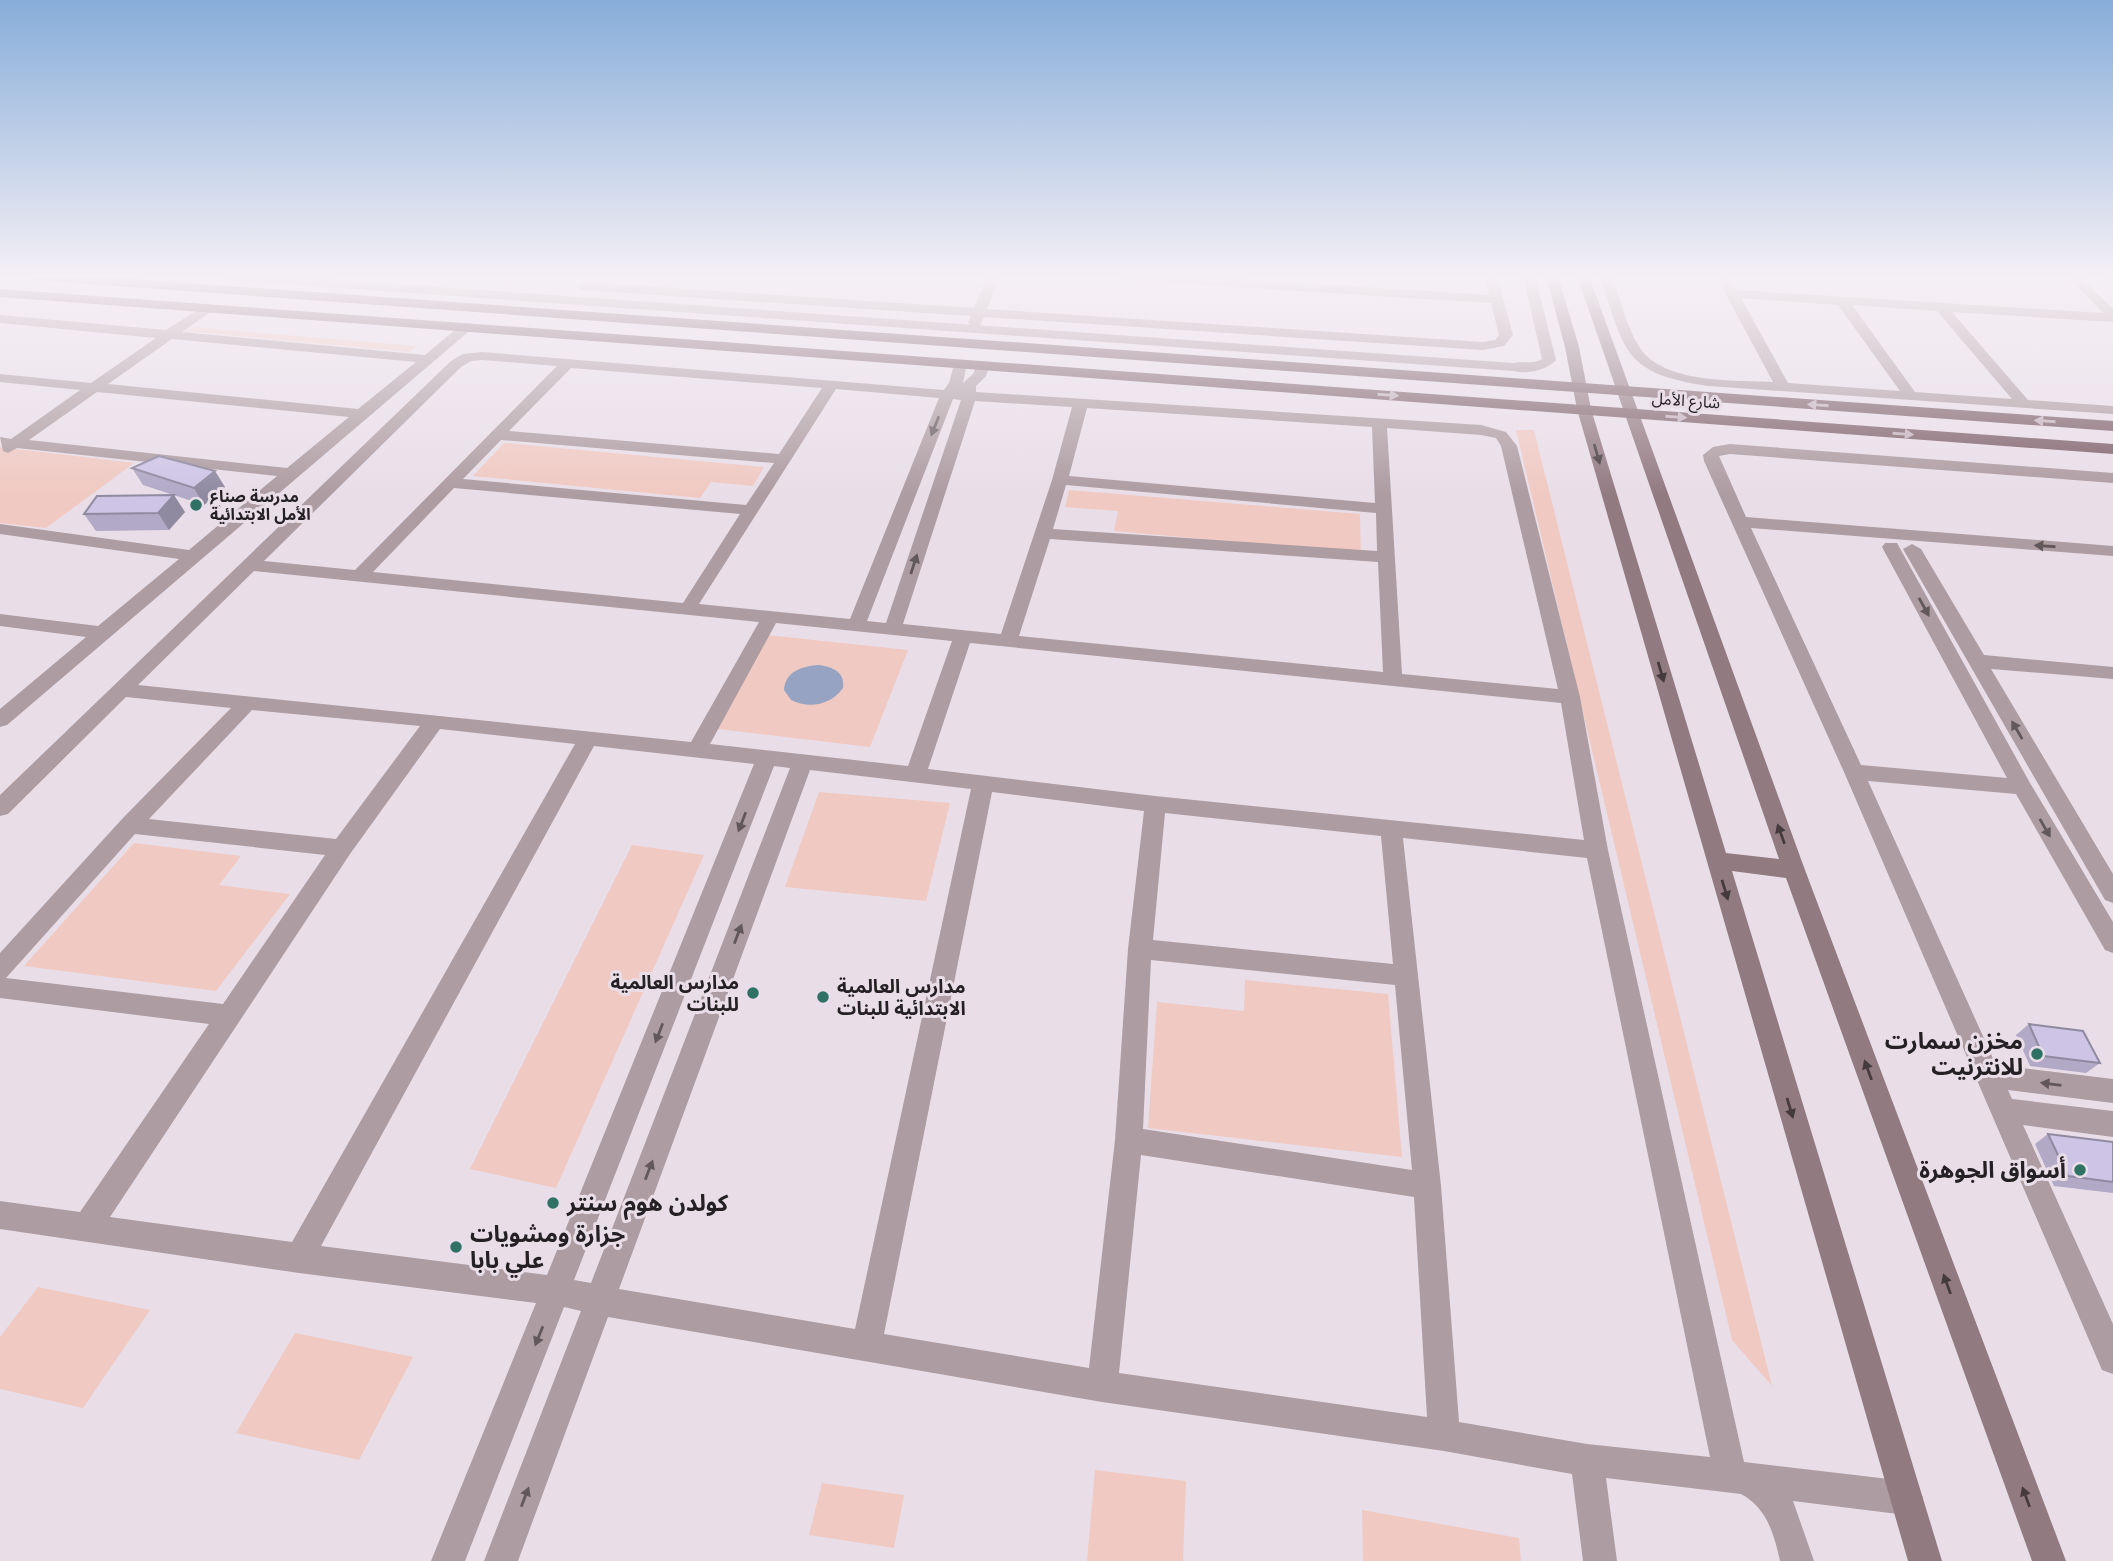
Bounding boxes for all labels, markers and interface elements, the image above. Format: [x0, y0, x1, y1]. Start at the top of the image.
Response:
street label: شارع الأمل [1651, 389, 1721, 415]
one-way arrow [1377, 390, 1399, 401]
one-way arrow [1807, 399, 1829, 410]
one-way arrow [1665, 412, 1687, 423]
one-way arrow [930, 415, 941, 436]
one-way arrow [2034, 415, 2056, 426]
one-way arrow [1892, 429, 1914, 440]
one-way arrow [1592, 443, 1602, 464]
place label: مدرسة صناع الأمل الابتدائية [210, 487, 311, 525]
marker: مدرسة صناع الأمل الابتدائية [188, 497, 204, 513]
one-way arrow [2034, 540, 2056, 551]
one-way arrow [909, 553, 920, 574]
one-way arrow [1918, 598, 1930, 617]
one-way arrow [1656, 661, 1667, 683]
one-way arrow [2010, 720, 2023, 739]
one-way arrow [737, 811, 748, 832]
one-way arrow [2039, 818, 2051, 838]
one-way arrow [1775, 823, 1786, 844]
one-way arrow [1721, 880, 1731, 901]
one-way arrow [733, 924, 744, 945]
place label: مدارس العالمية للبنات [611, 972, 739, 1016]
place label: مدارس العالمية الابتدائية للبنات [837, 976, 966, 1020]
marker: مدارس العالمية للبنات [745, 985, 761, 1001]
marker: مدارس العالمية الابتدائية للبنات [815, 989, 831, 1005]
one-way arrow [653, 1023, 664, 1044]
place label: مخزن سمارت للانترنيت [1885, 1028, 2023, 1082]
marker: مخزن سمارت للانترنيت [2029, 1046, 2045, 1062]
one-way arrow [1862, 1060, 1873, 1081]
one-way arrow [2040, 1078, 2062, 1089]
one-way arrow [1786, 1098, 1796, 1119]
place label: أسواق الجوهرة [1919, 1156, 2066, 1185]
one-way arrow [644, 1159, 655, 1180]
marker: أسواق الجوهرة [2072, 1162, 2088, 1178]
place label: كولدن هوم سنتر [566, 1190, 729, 1221]
marker: كولدن هوم سنتر [545, 1195, 561, 1211]
place label: جزارة ومشويات علي بابا [470, 1221, 625, 1278]
marker: جزارة ومشويات علي بابا [448, 1239, 464, 1255]
one-way arrow [1941, 1273, 1952, 1294]
one-way arrow [534, 1326, 545, 1347]
one-way arrow [2020, 1486, 2031, 1507]
one-way arrow [520, 1487, 531, 1508]

